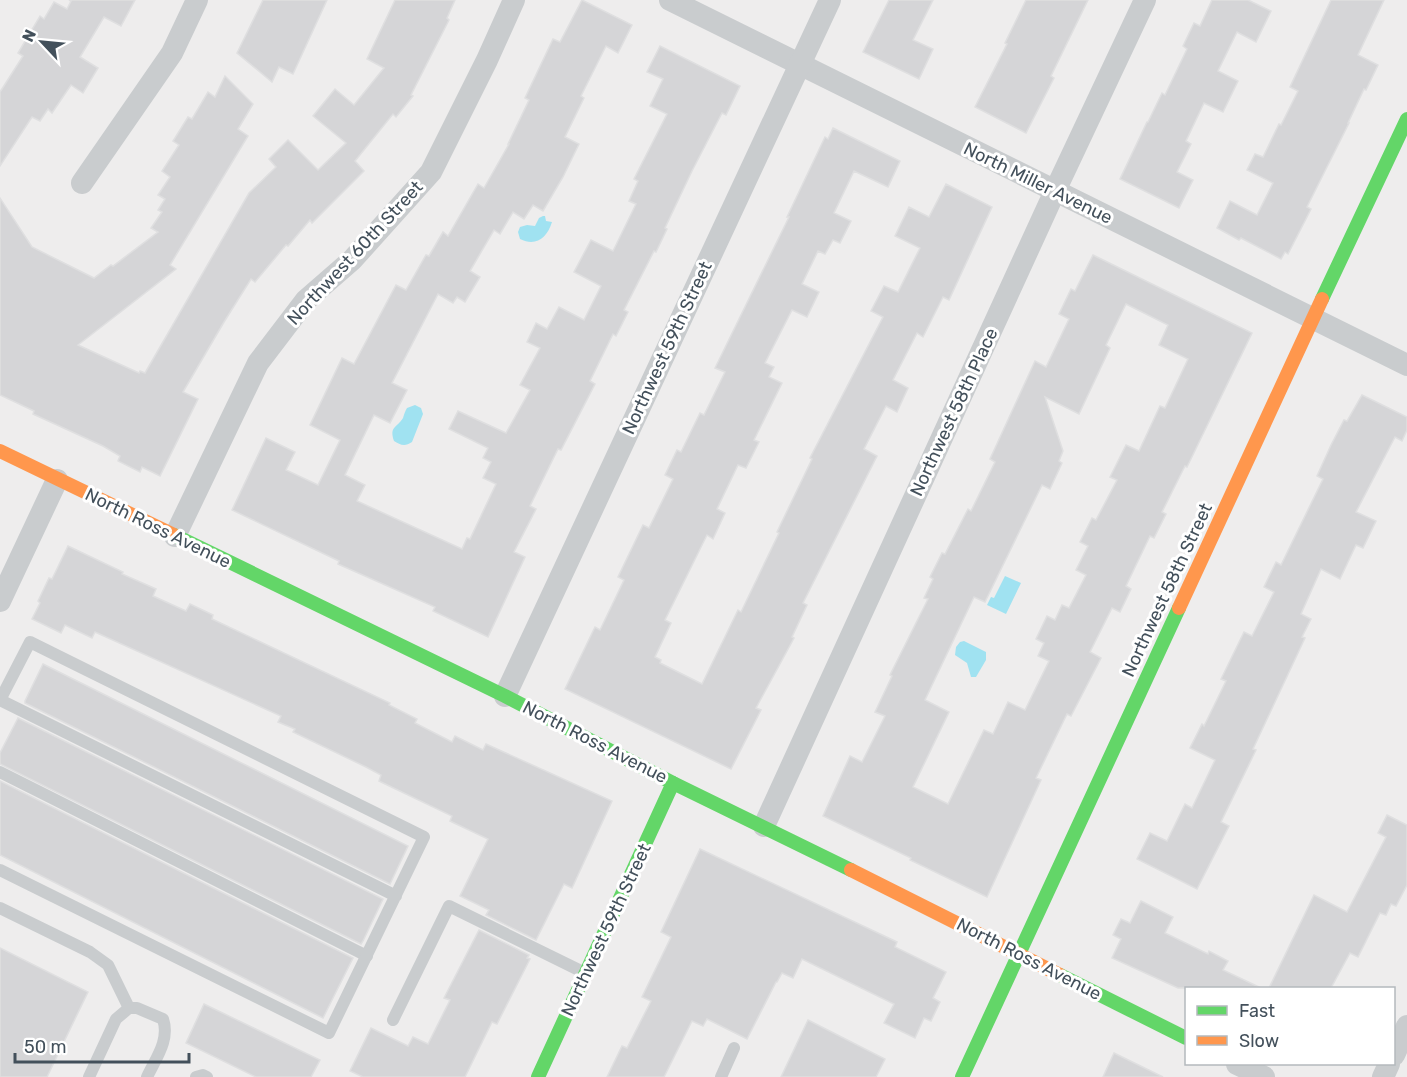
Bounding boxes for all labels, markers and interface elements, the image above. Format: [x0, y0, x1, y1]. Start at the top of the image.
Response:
north arrow [12, 12, 72, 72]
text: N [18, 26, 40, 45]
street label: North Miller Avenue [960, 137, 1116, 229]
street label: Northwest 60th Street [282, 176, 428, 330]
street label: Northwest 59th Street [617, 258, 717, 438]
street label: Northwest 58th Place [905, 324, 1003, 500]
street label: North Ross Avenue [82, 483, 234, 573]
street label: Northwest 58th Street [1117, 500, 1217, 680]
street label: North Ross Avenue [519, 696, 671, 788]
street label: Northwest 59th Street [556, 840, 656, 1020]
street label: North Ross Avenue [953, 913, 1105, 1005]
legend [1185, 987, 1395, 1065]
text: Fast [1239, 1000, 1275, 1022]
scale bar [15, 1026, 189, 1064]
text: Slow [1239, 1030, 1279, 1052]
text: 50 m [24, 1036, 67, 1058]

